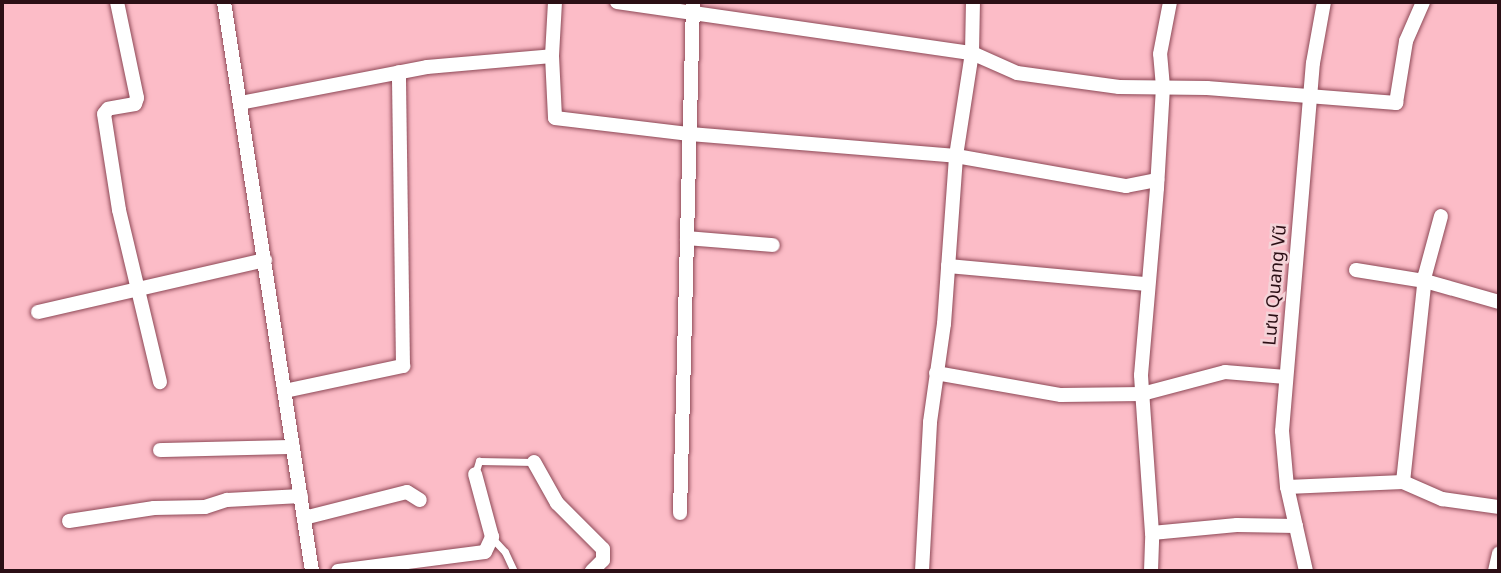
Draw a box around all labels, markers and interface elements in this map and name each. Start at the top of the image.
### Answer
street label: Lưu Quang Vũ [1258,224,1290,346]

